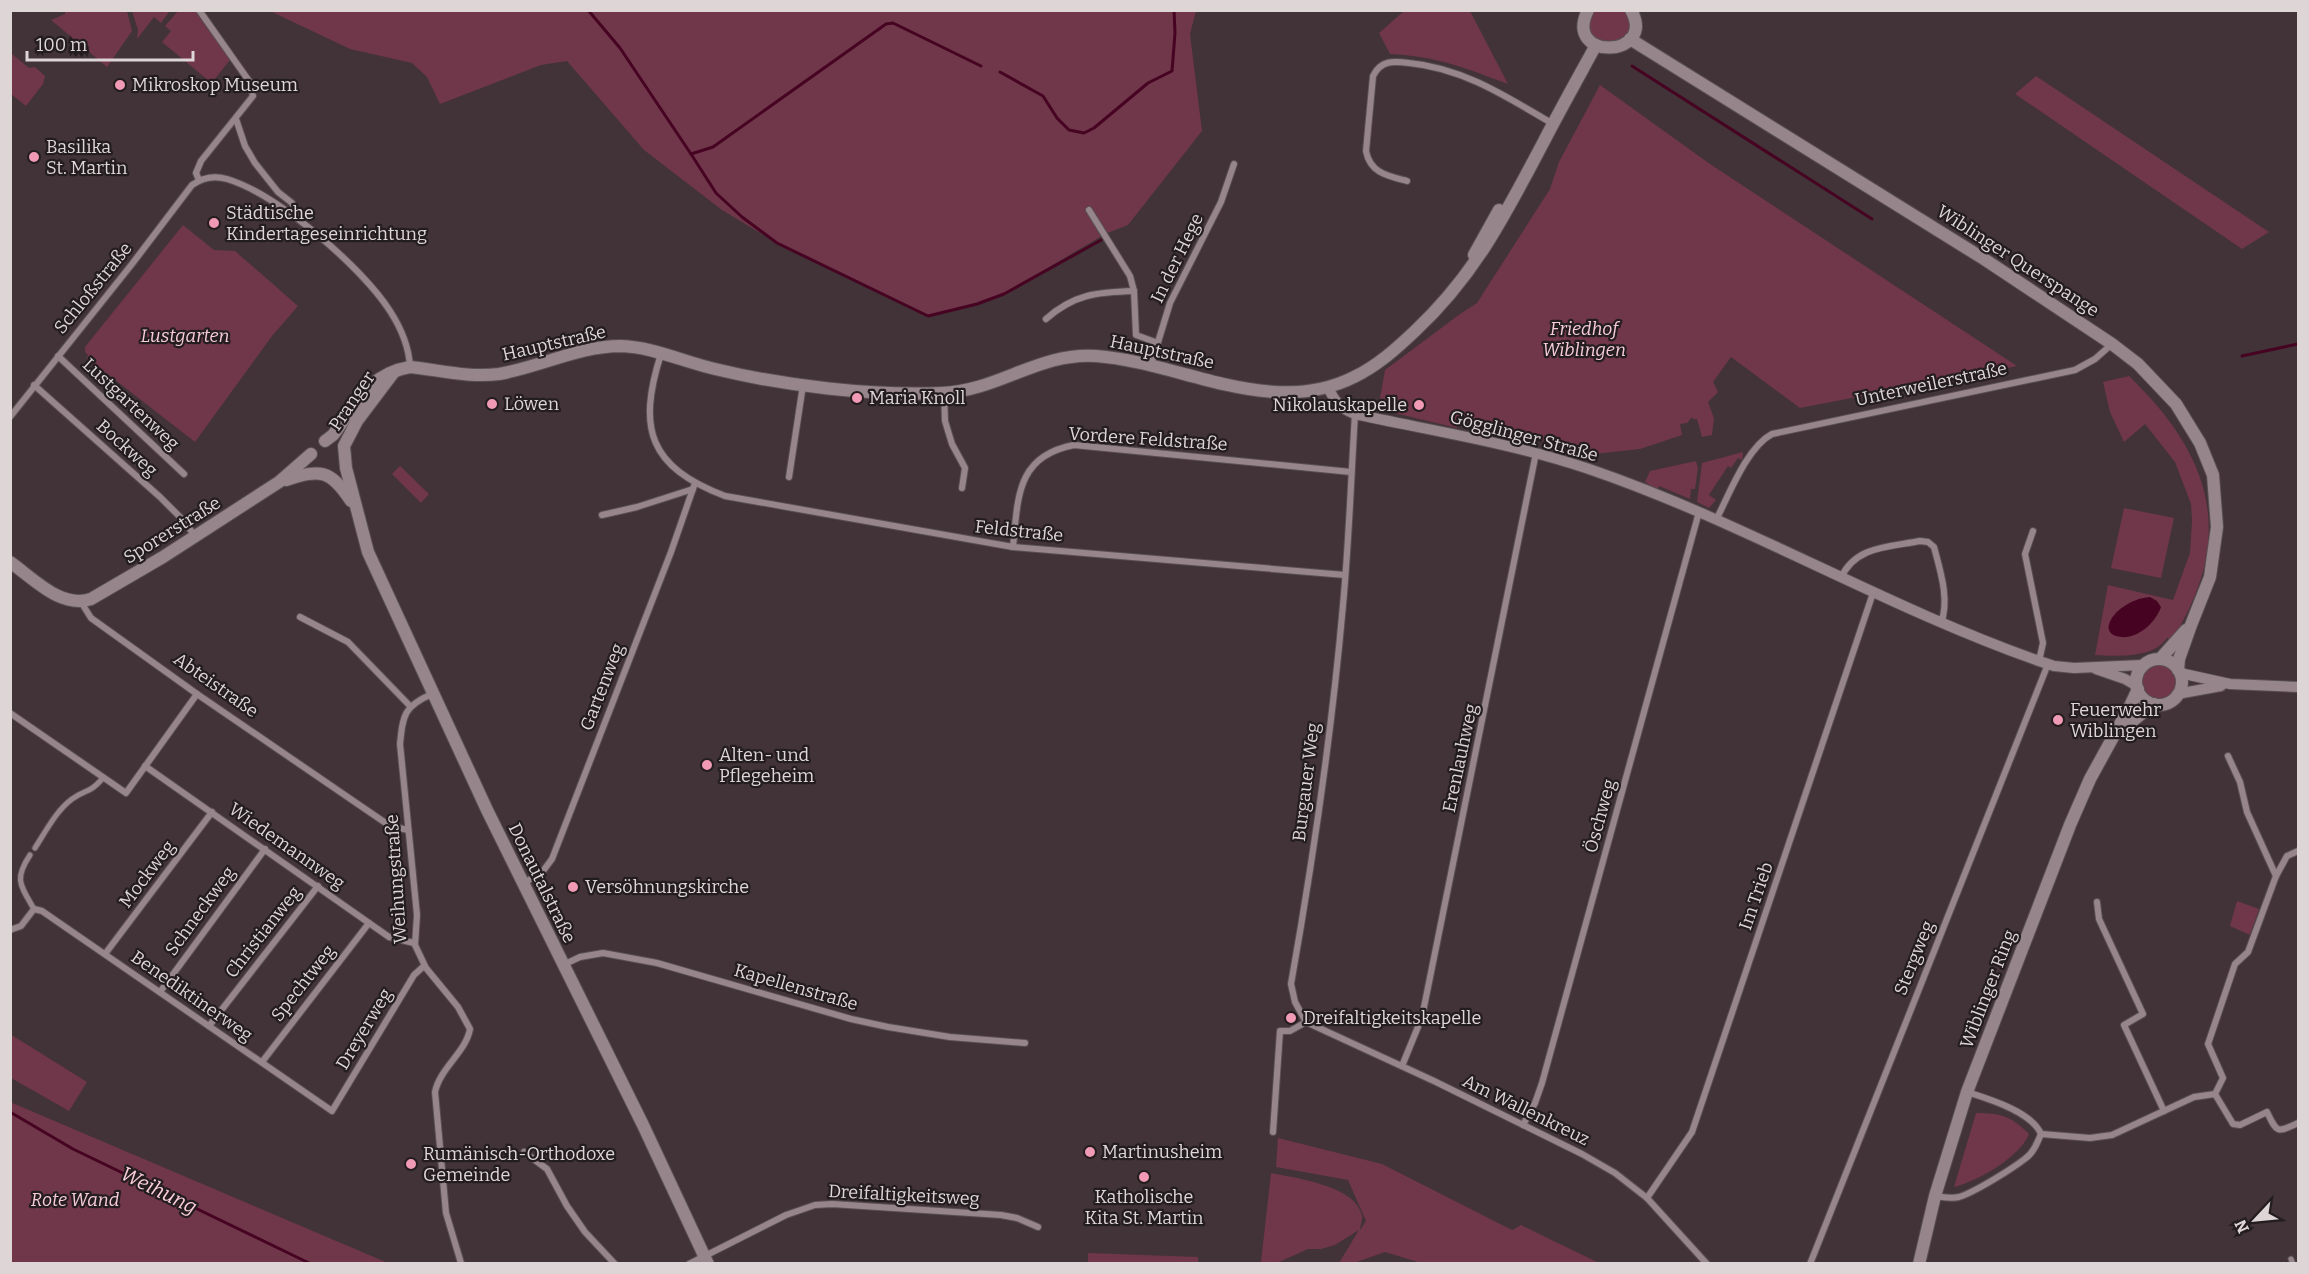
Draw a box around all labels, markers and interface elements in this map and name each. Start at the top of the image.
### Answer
scale bar [27,24,194,62]
text: 100 m [36,34,87,56]
place label: Mikroskop Museum [132,74,298,96]
marker: Mikroskop Museum [113,78,127,92]
place label: Basilika St. Martin [46,136,128,179]
marker: Basilika St. Martin [27,150,41,164]
street label: Wiblinger Querspange [1933,200,2103,322]
place label: Städtische Kindertageseinrichtung [226,202,427,245]
street label: In der Hege [1146,210,1208,306]
marker: Städtische Kindertageseinrichtung [207,216,221,230]
street label: Schloßstraße [49,238,137,338]
park label: Friedhof Wiblingen [1542,318,1626,361]
street label: Hauptstraße [500,320,608,366]
park label: Lustgarten [141,325,229,347]
street label: Hauptstraße [1108,330,1216,374]
street label: Lustgartenweg [78,354,184,454]
street label: Unterweilerstraße [1853,357,2009,411]
street label: Pranger [324,367,380,435]
place label: Maria Knoll [869,387,965,409]
marker: Maria Knoll [850,391,864,405]
place label: Löwen [504,393,560,415]
place label: Nikolauskapelle [1273,394,1407,416]
marker: Löwen [485,397,499,411]
marker: Nikolauskapelle [1412,398,1426,412]
street label: Gögglinger Straße [1448,406,1600,466]
street label: Bockweg [92,415,162,481]
street label: Vordere Feldstraße [1068,422,1228,456]
street label: Sporerstraße [119,491,225,569]
street label: Feldstraße [974,515,1064,547]
street label: Gartenweg [575,640,629,734]
street label: Abteistraße [169,648,263,722]
place label: Feuerwehr Wiblingen [2070,699,2161,742]
street label: Erenlauhweg [1438,702,1482,814]
marker: Feuerwehr Wiblingen [2051,713,2065,727]
street label: Burgauer Weg [1288,721,1324,843]
place label: Alten- und Pflegeheim [719,744,814,787]
marker: Alten- und Pflegeheim [700,758,714,772]
street label: Öschweg [1580,777,1620,855]
street label: Wiedemannweg [225,798,349,894]
street label: Weihungstraße [381,814,411,944]
street label: Donautalstraße [503,819,581,947]
street label: Mockweg [114,836,180,912]
street label: Im Trieb [1734,859,1778,933]
street label: Schneckweg [160,862,240,960]
place label: Versöhnungskirche [585,876,749,898]
marker: Versöhnungskirche [566,880,580,894]
street label: Christianweg [220,882,306,982]
street label: Stergweg [1889,918,1939,998]
street label: Wiblinger Ring [1955,927,2021,1051]
street label: Spechtweg [266,940,340,1026]
street label: Benediktinerweg [127,946,257,1046]
street label: Kapellenstraße [732,959,860,1015]
street label: Dreyerweg [331,984,397,1074]
place label: Dreifaltigkeitskapelle [1303,1007,1481,1029]
marker: Dreifaltigkeitskapelle [1284,1011,1298,1025]
street label: Am Wallenkreuz [1459,1070,1593,1150]
place label: Martinusheim [1102,1141,1222,1163]
place label: Rumänisch-Orthodoxe Gemeinde [423,1143,615,1186]
marker: Martinusheim [1083,1145,1097,1159]
marker: Rumänisch-Orthodoxe Gemeinde [404,1157,418,1171]
water label: Weihung [117,1161,201,1219]
marker: Katholische Kita St. Martin [1137,1170,1151,1184]
street label: Dreifaltigkeitsweg [828,1180,980,1210]
place label: Katholische Kita St. Martin [1085,1186,1204,1229]
park label: Rote Wand [31,1189,120,1211]
north arrow [2225,1190,2285,1250]
text: N [2231,1217,2253,1236]

